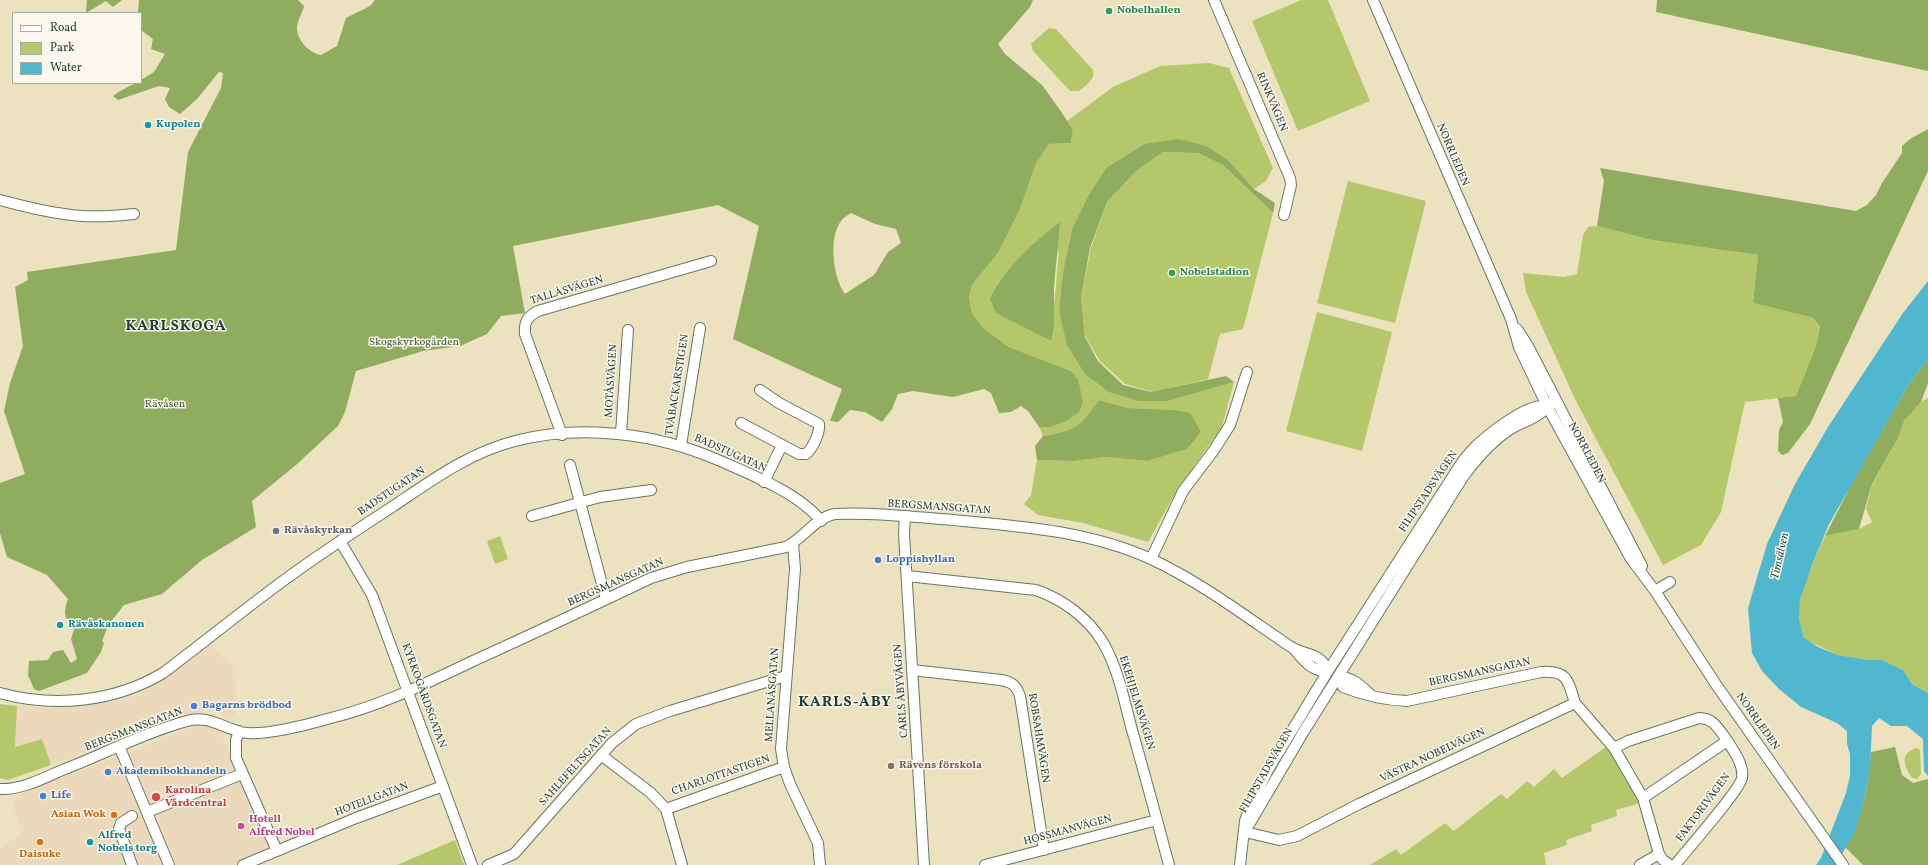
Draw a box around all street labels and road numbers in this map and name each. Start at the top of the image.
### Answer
street label: RINKVÄGEN [1253,70,1289,134]
street label: NORRLEDEN [1433,122,1471,188]
street label: TALLÅSVÄGEN [529,274,605,308]
street label: TVÅBACKARSTIGEN [663,333,693,437]
street label: MOTÅSVÄGEN [603,344,621,418]
street label: NORRLEDEN [1564,420,1608,486]
street label: BADSTUGATAN [692,432,768,476]
street label: FILIPSTADSVÄGEN [1397,449,1461,535]
street label: BADSTUGATAN [356,465,428,519]
street label: BERGSMANSGATAN [887,498,991,518]
street label: BERGSMANSGATAN [566,556,666,610]
street label: KYRKOGÅRDSGATAN [398,642,448,750]
street label: CARLS ÅBYVÄGEN [892,644,912,738]
street label: MELLANÅSGATAN [763,647,783,743]
street label: EKEHJELMSVÄGEN [1115,654,1157,752]
street label: BERGSMANSGATAN [1428,656,1532,690]
street label: NORRLEDEN [1732,691,1782,753]
street label: ROBSAHMVÄGEN [1024,692,1052,784]
street label: BERGSMANSGATAN [83,705,185,755]
street label: SAHLEFELTSGATAN [537,725,615,809]
street label: FILIPSTADSVÄGEN [1237,726,1297,816]
street label: VÄSTRA NOBELVÄGEN [1378,726,1488,786]
street label: CHARLOTTASTIGEN [670,753,772,799]
street label: FAKTORIVÄGEN [1674,771,1734,845]
street label: HOTELLGATAN [333,780,411,820]
street label: HOSSMANVÄGEN [1022,813,1114,849]

